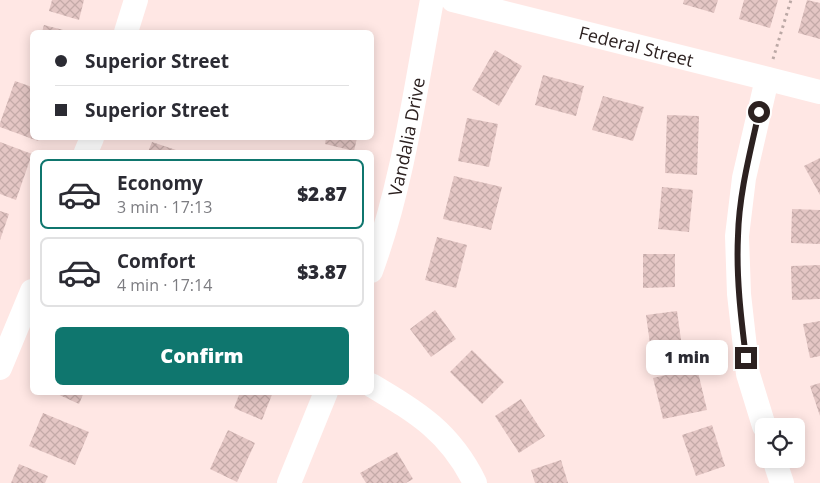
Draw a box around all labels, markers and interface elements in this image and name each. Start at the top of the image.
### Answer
street label: Federal Street [576,20,696,72]
text: Superior Street [85,48,229,74]
street label: Vandalia Drive [382,75,430,199]
text: Superior Street [85,97,229,123]
route start [748,101,770,123]
text: Economy [117,170,203,196]
icon: car [57,172,102,217]
text: $2.87 [297,181,347,207]
text: 3 min · 17:13 [117,196,212,218]
text: Comfort [117,248,196,274]
icon: car [57,250,102,295]
text: $3.87 [297,259,347,285]
text: 4 min · 17:14 [117,274,212,296]
button: Confirm [55,327,349,385]
callout: 1 min [646,340,728,376]
text: 1 min [664,346,710,368]
route end [735,347,757,369]
map controls [755,418,805,468]
button: locate [755,418,805,468]

